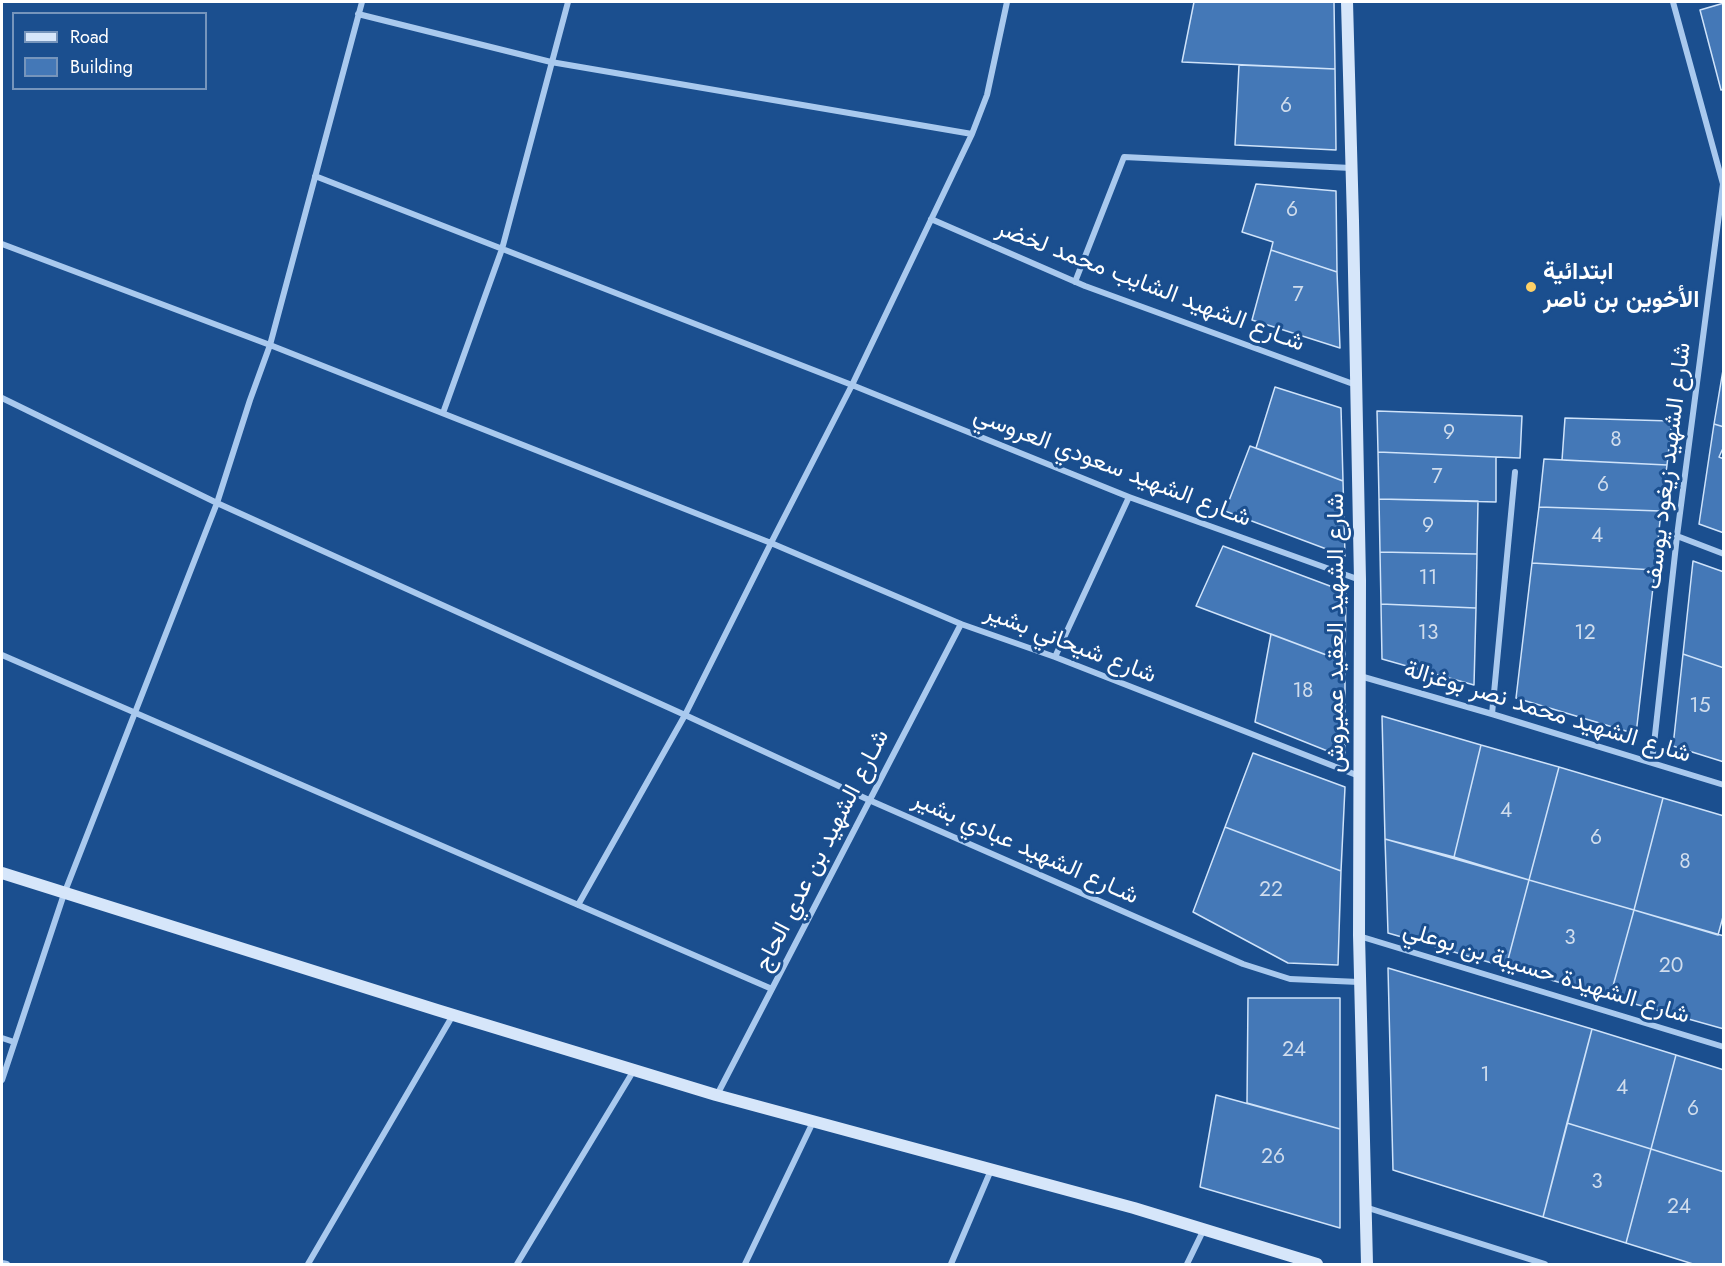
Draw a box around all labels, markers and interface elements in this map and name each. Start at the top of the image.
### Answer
legend [12,12,207,90]
text: Road [70,24,109,50]
text: Building [70,54,133,80]
house number: 6 [1280,94,1292,120]
house number: 6 [1286,198,1298,224]
street label: شـارع الشهيد الشايب محمد لخضر [992,215,1308,359]
place label: ابتدائية الأخوين بن ناصر [1543,259,1699,315]
marker: ابتدائية الأخوين بن ناصر [1524,280,1538,294]
house number: 7 [1292,283,1304,309]
street label: شارع الشهيد زيغود يوسف [1640,341,1698,591]
street label: شـارع الشهيد سعودي العروسي [969,402,1255,534]
house number: 9 [1443,421,1455,447]
house number: 8 [1610,428,1622,454]
house number: 7 [1431,465,1443,491]
house number: 6 [1597,473,1609,499]
street label: شارع الشهيد العقيد عميروش [1323,493,1351,773]
house number: 9 [1422,514,1434,540]
house number: 4 [1591,524,1603,550]
house number: 11 [1419,566,1437,592]
street label: شارع شيحاني بشير [980,599,1160,691]
house number: 13 [1418,621,1438,647]
house number: 12 [1574,621,1596,647]
street label: شارع الشهيد محمد نصر بوغزالة [1400,656,1694,770]
house number: 18 [1293,679,1313,705]
house number: 15 [1689,694,1711,720]
street label: شـارع الشهيد بن عدي الحاج [749,725,897,977]
street label: شـارع الشهيد عبادي بشير [908,786,1142,912]
house number: 4 [1500,799,1512,825]
house number: 6 [1590,826,1602,852]
house number: 8 [1679,850,1691,876]
house number: 22 [1259,878,1283,904]
street label: شارع الشهيدة حسيبة بن بوعلي [1399,917,1693,1031]
house number: 3 [1564,926,1576,952]
house number: 20 [1659,954,1683,980]
house number: 24 [1282,1038,1306,1064]
house number: 1 [1480,1063,1490,1089]
house number: 4 [1616,1076,1628,1102]
house number: 6 [1687,1097,1699,1123]
house number: 26 [1261,1145,1285,1171]
house number: 3 [1591,1170,1603,1196]
house number: 24 [1667,1195,1691,1221]

